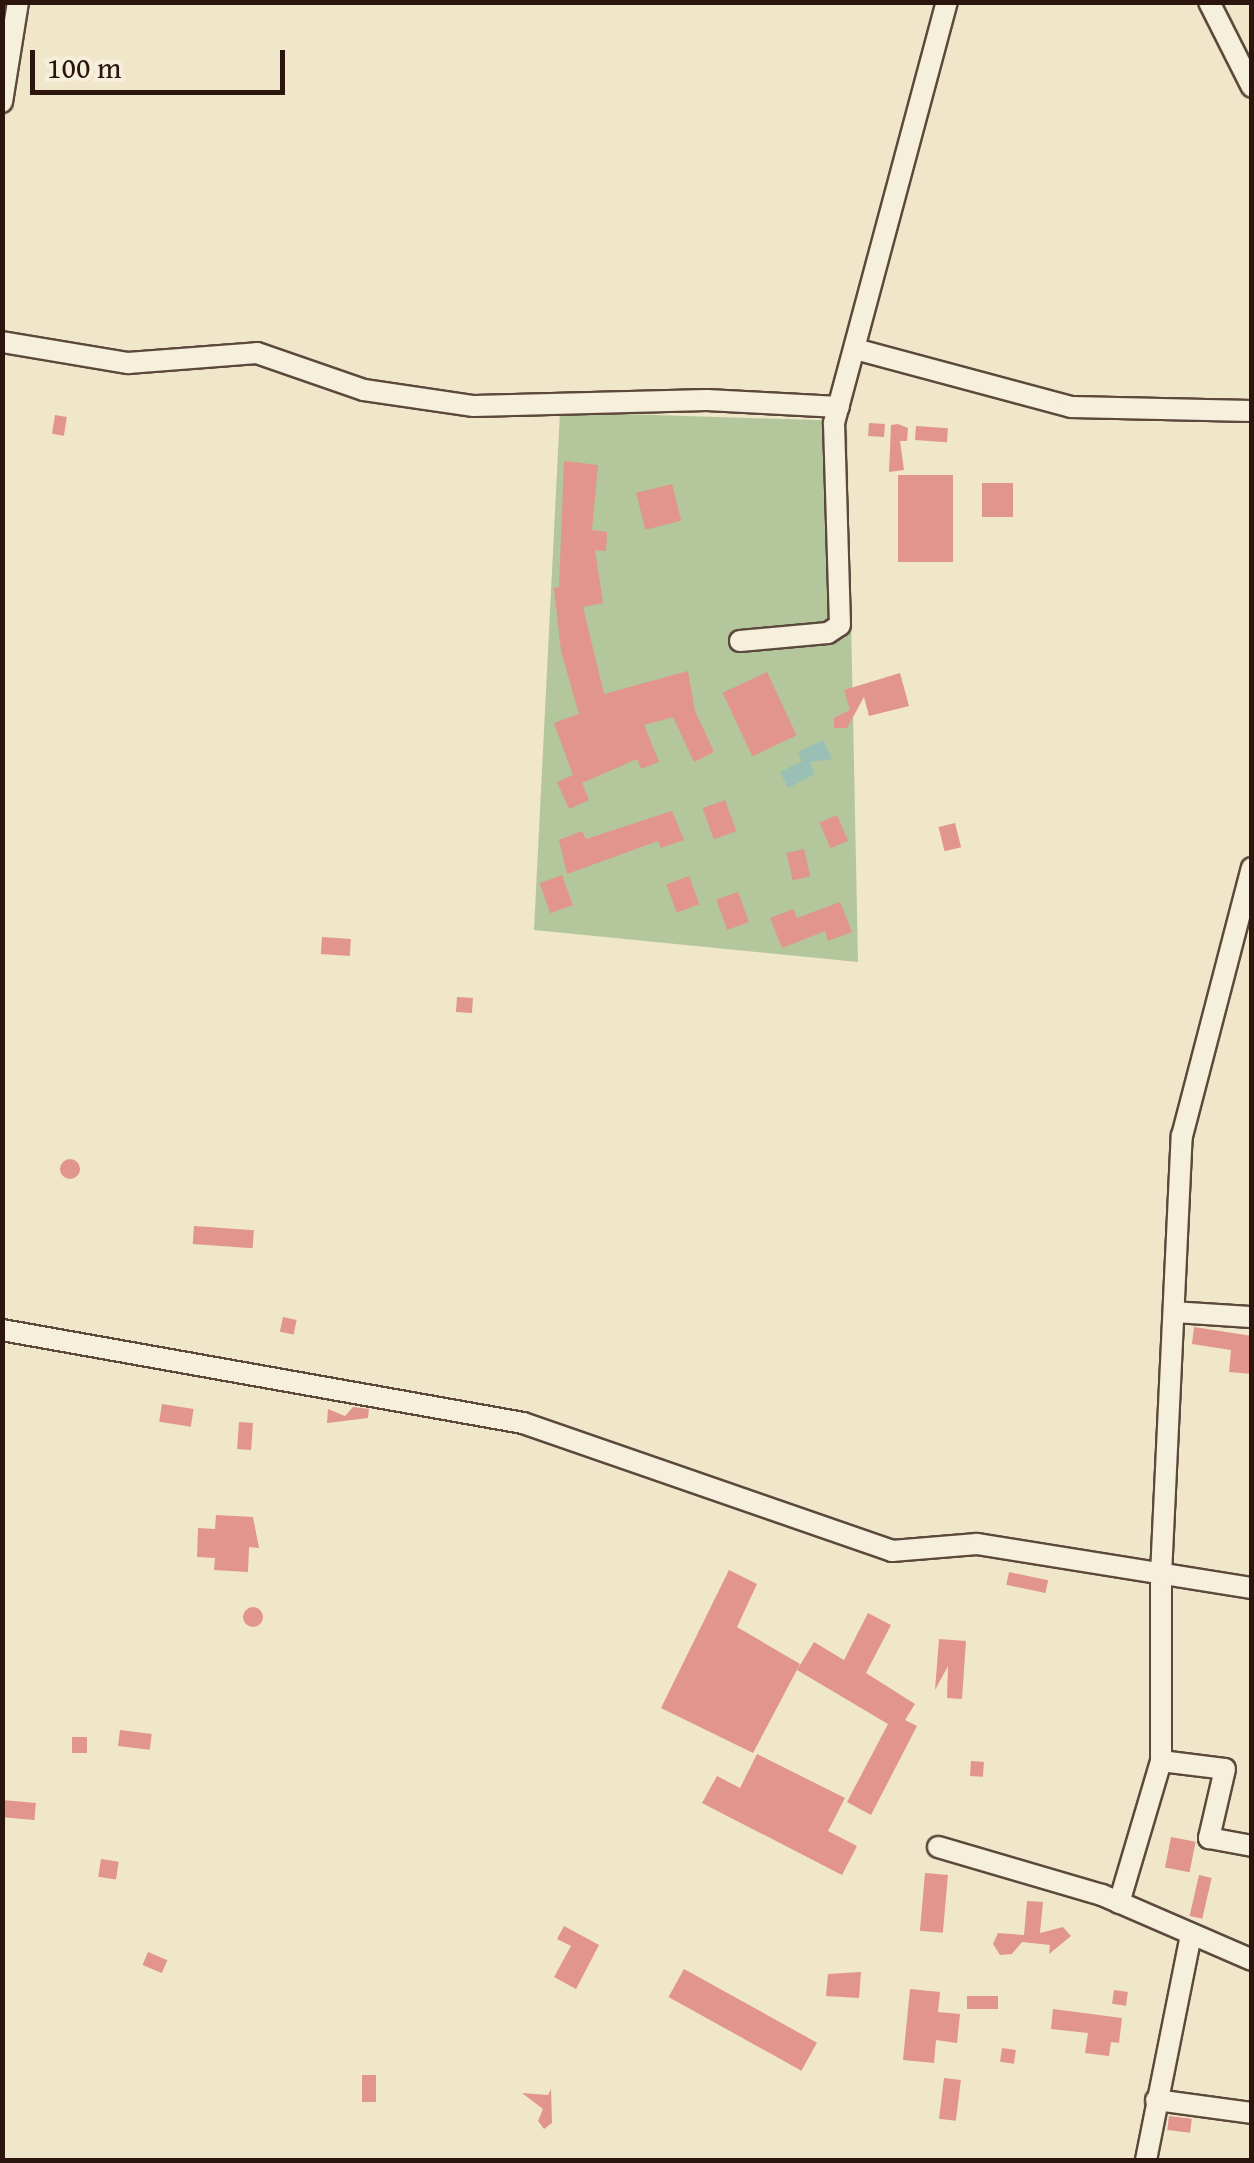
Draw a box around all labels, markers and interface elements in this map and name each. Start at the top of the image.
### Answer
scale bar [35,30,290,92]
text: 100 m [47,45,121,89]

